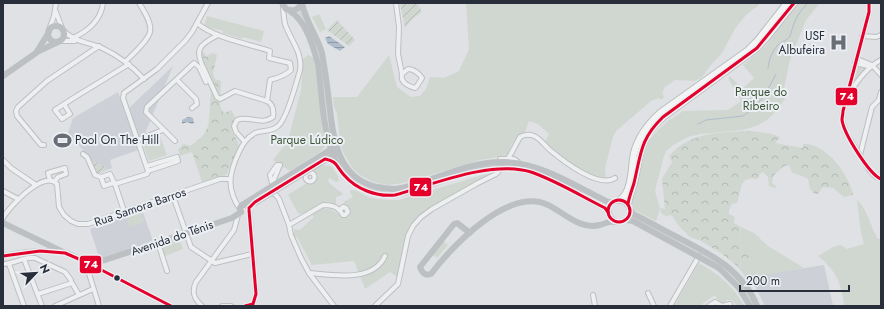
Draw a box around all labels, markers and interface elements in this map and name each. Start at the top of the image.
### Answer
place label: USF Albufeira [779,27,825,59]
hospital icon: USF Albufeira [828,33,848,53]
park label: Parque do Ribeiro [735,83,788,115]
line badge: 74 [835,87,858,106]
text: 74 [840,88,854,104]
sports icon: Pool On The Hill [52,130,72,150]
place label: Pool On The Hill [75,131,159,149]
park label: Parque Lúdico [271,131,344,149]
line badge: 74 [409,177,432,197]
text: 74 [414,179,428,195]
street label: Rua Samora Barros [92,183,188,231]
street label: Avenida do Ténis [128,215,216,261]
north arrow [16,253,56,293]
line badge: 74 [79,255,102,274]
text: 74 [84,256,98,272]
text: N [36,261,54,276]
scale bar [740,267,849,293]
text: 200 m [746,272,780,290]
unlabelled marker [112,273,122,283]

